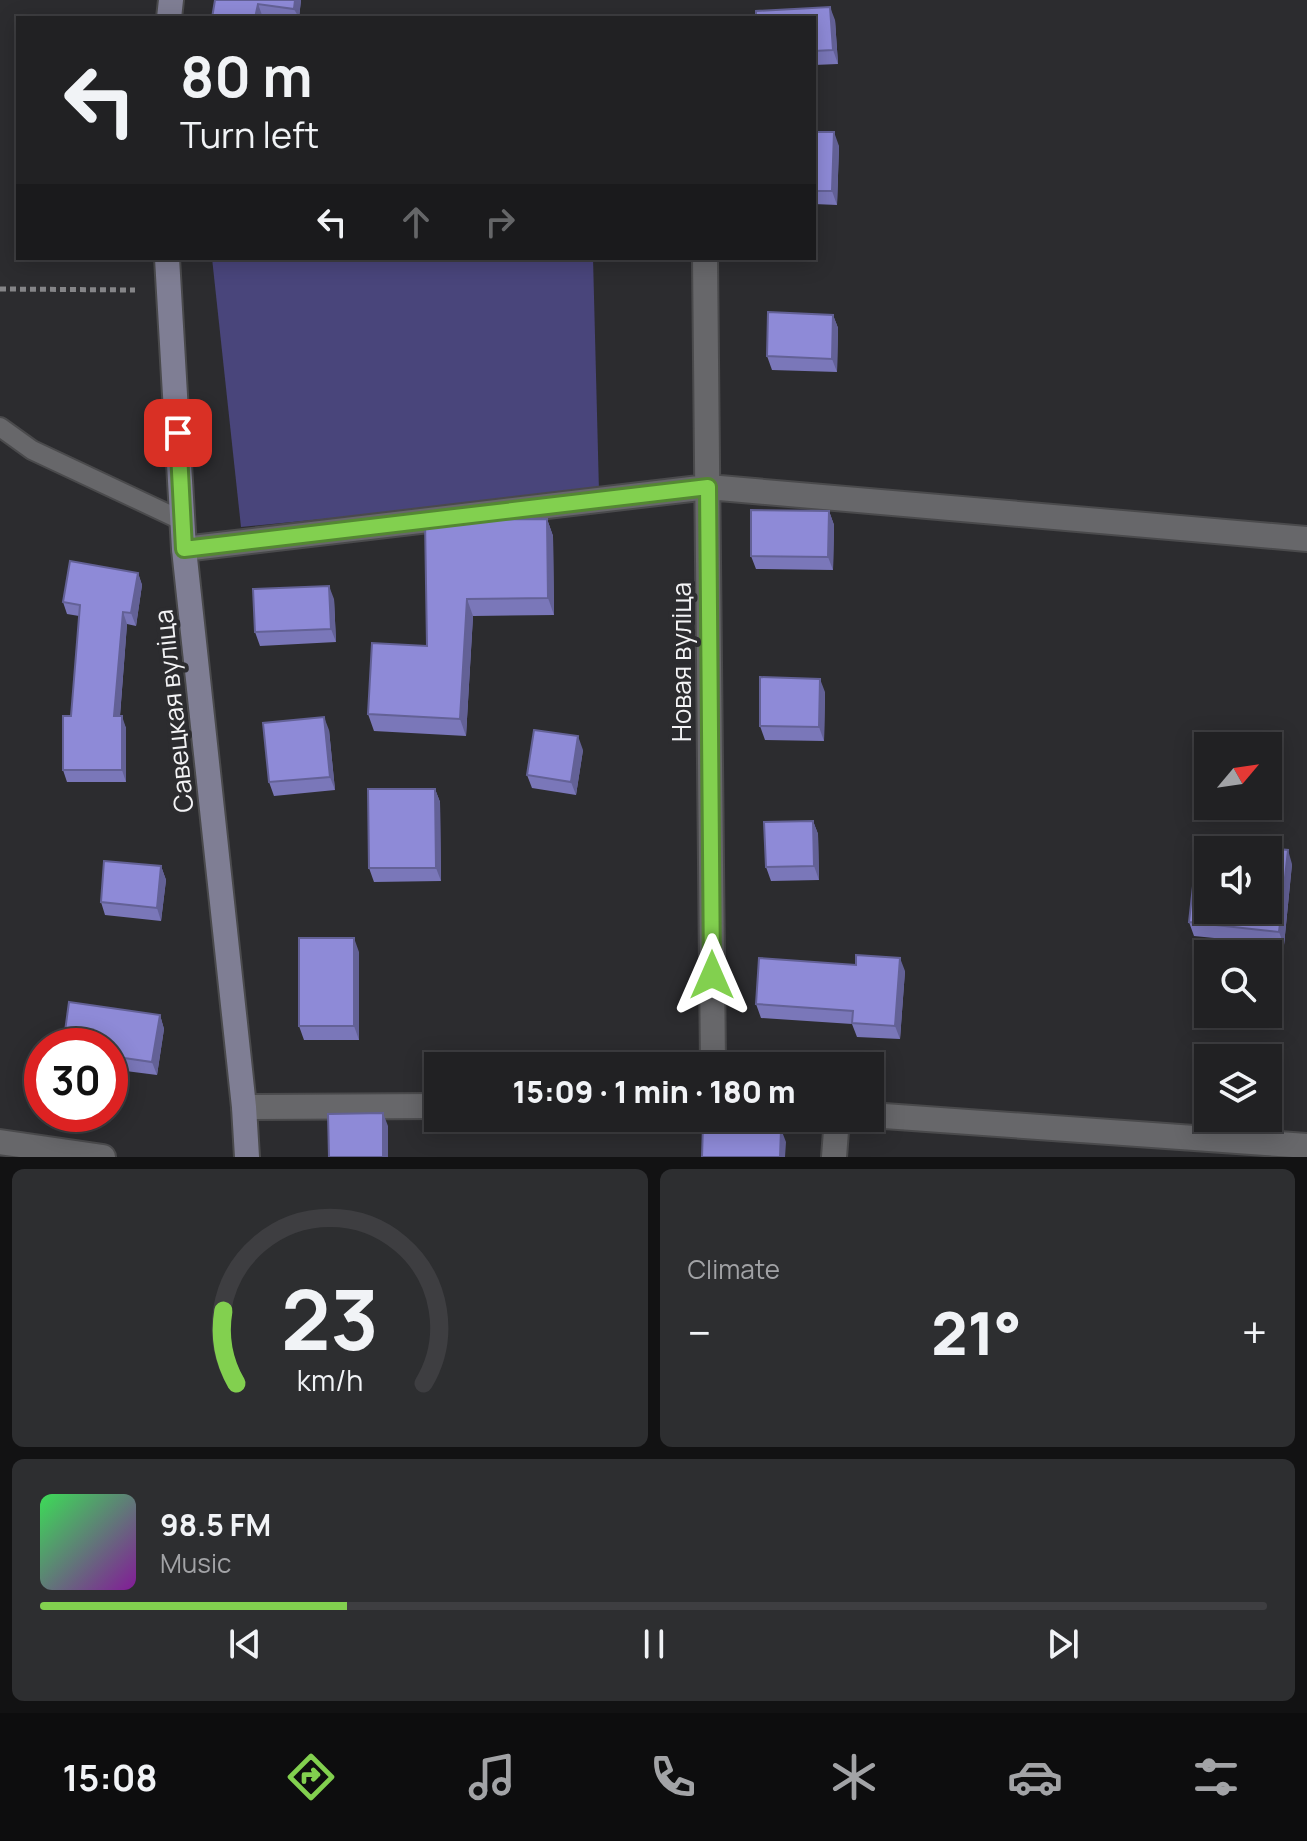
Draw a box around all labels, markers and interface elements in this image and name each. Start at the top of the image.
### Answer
text: 80 m [180,37,313,114]
icon: left [48,48,152,152]
text: Turn left [180,110,319,159]
icon: left [310,200,354,244]
icon: ahead [394,200,438,244]
icon: right [478,200,522,244]
pin [144,399,212,467]
icon: arrive [156,411,200,455]
street label: Новая вуліца [663,582,699,742]
street label: Савецкая вуліца [144,608,202,814]
north arrow [1194,732,1282,820]
map controls [1194,732,1282,1132]
button: sound [1194,836,1282,924]
position arrow [670,933,754,1017]
button: search [1194,940,1282,1028]
speed limit sign: 30 [24,1028,128,1132]
button: layers [1194,1044,1282,1132]
text: 15:09 · 1 min · 180 m [513,1071,795,1112]
text: Climate [688,1251,780,1287]
text: 23 [281,1261,379,1375]
text: 21° [931,1291,1022,1373]
text: − [688,1302,711,1362]
text: + [1242,1302,1267,1362]
text: km/h [297,1361,363,1400]
text: 98.5 FM [160,1504,271,1545]
text: Music [160,1545,231,1581]
icon: previous [223,1622,267,1666]
icon: pause [632,1622,676,1666]
icon: next [1041,1622,1085,1666]
icon: directions [283,1749,339,1805]
icon: music [464,1749,520,1805]
icon: phone [645,1749,701,1805]
icon: climate [826,1749,882,1805]
icon: car [1007,1749,1063,1805]
icon: filters [1188,1749,1244,1805]
text: 15:08 [63,1753,158,1802]

